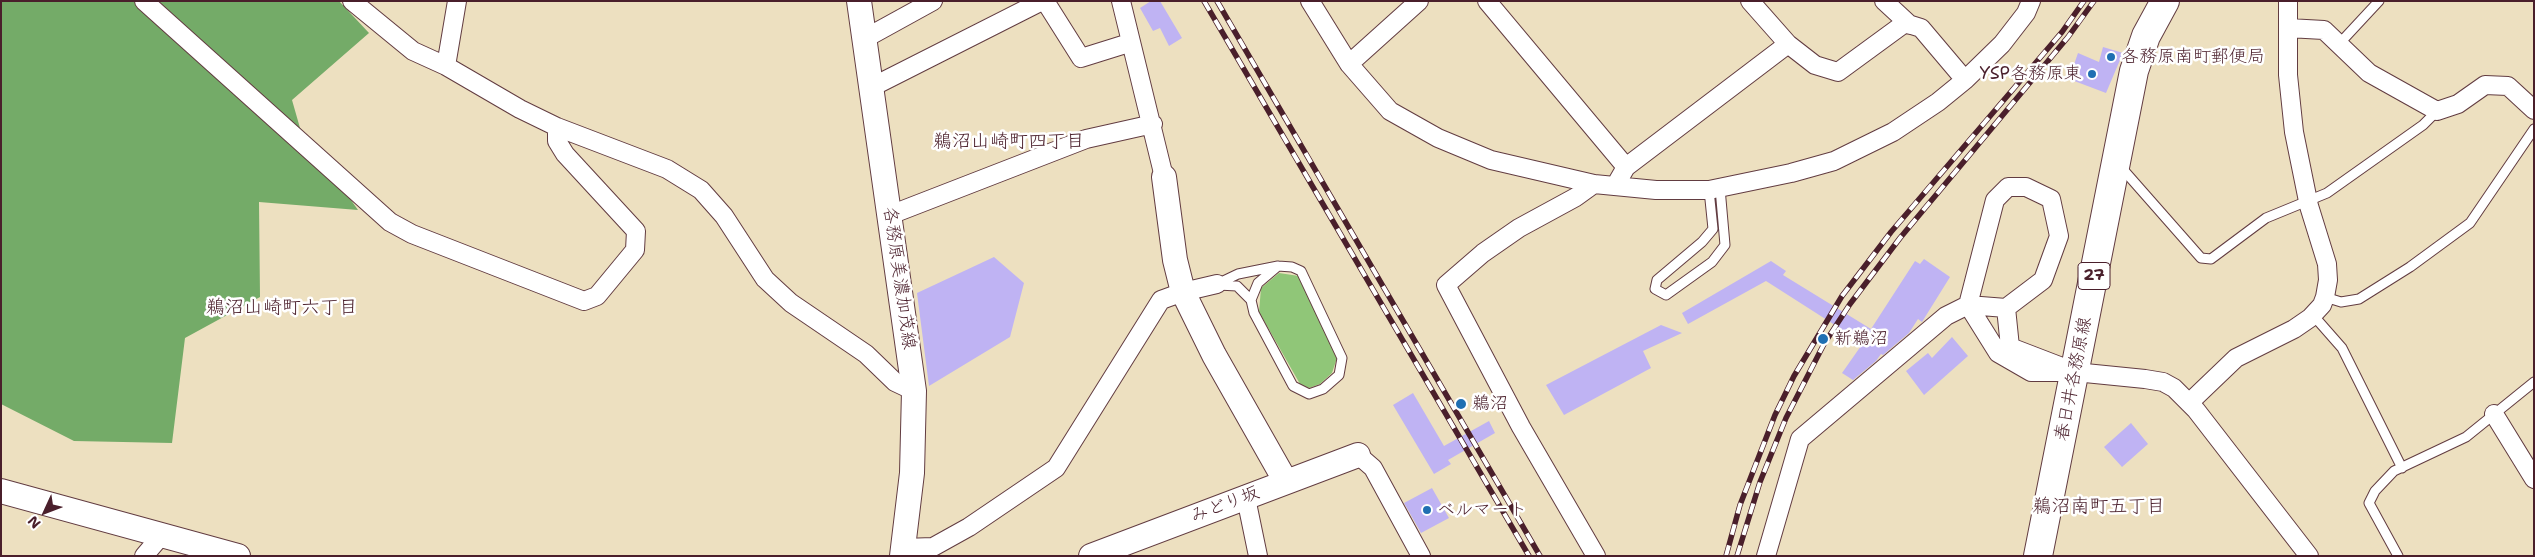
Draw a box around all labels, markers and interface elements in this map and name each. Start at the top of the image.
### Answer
place label: 各務原南町郵便局 [2121,46,2265,68]
marker: 各務原南町郵便局 [2105,51,2117,63]
place label: YSP各務原東 [1980,63,2082,85]
marker: YSP各務原東 [2086,68,2098,80]
district label: 鵜沼山崎町四丁目 [933,131,1085,153]
street label: 各務原美濃加茂線 [878,205,920,351]
road number: 27 [2078,262,2110,290]
district label: 鵜沼山崎町六丁目 [206,297,358,319]
street label: 春日井各務原線 [2051,315,2097,443]
place label: 新鵜沼 [1834,328,1888,350]
marker: 新鵜沼 [1816,332,1830,346]
place label: 鵜沼 [1472,393,1508,415]
marker: 鵜沼 [1454,397,1468,411]
street label: みどり坂 [1188,482,1262,528]
north arrow [20,487,70,537]
district label: 鵜沼南町五丁目 [2033,496,2165,518]
place label: ベルマート [1437,499,1527,521]
marker: ベルマート [1421,504,1433,516]
text: N [24,512,44,532]

